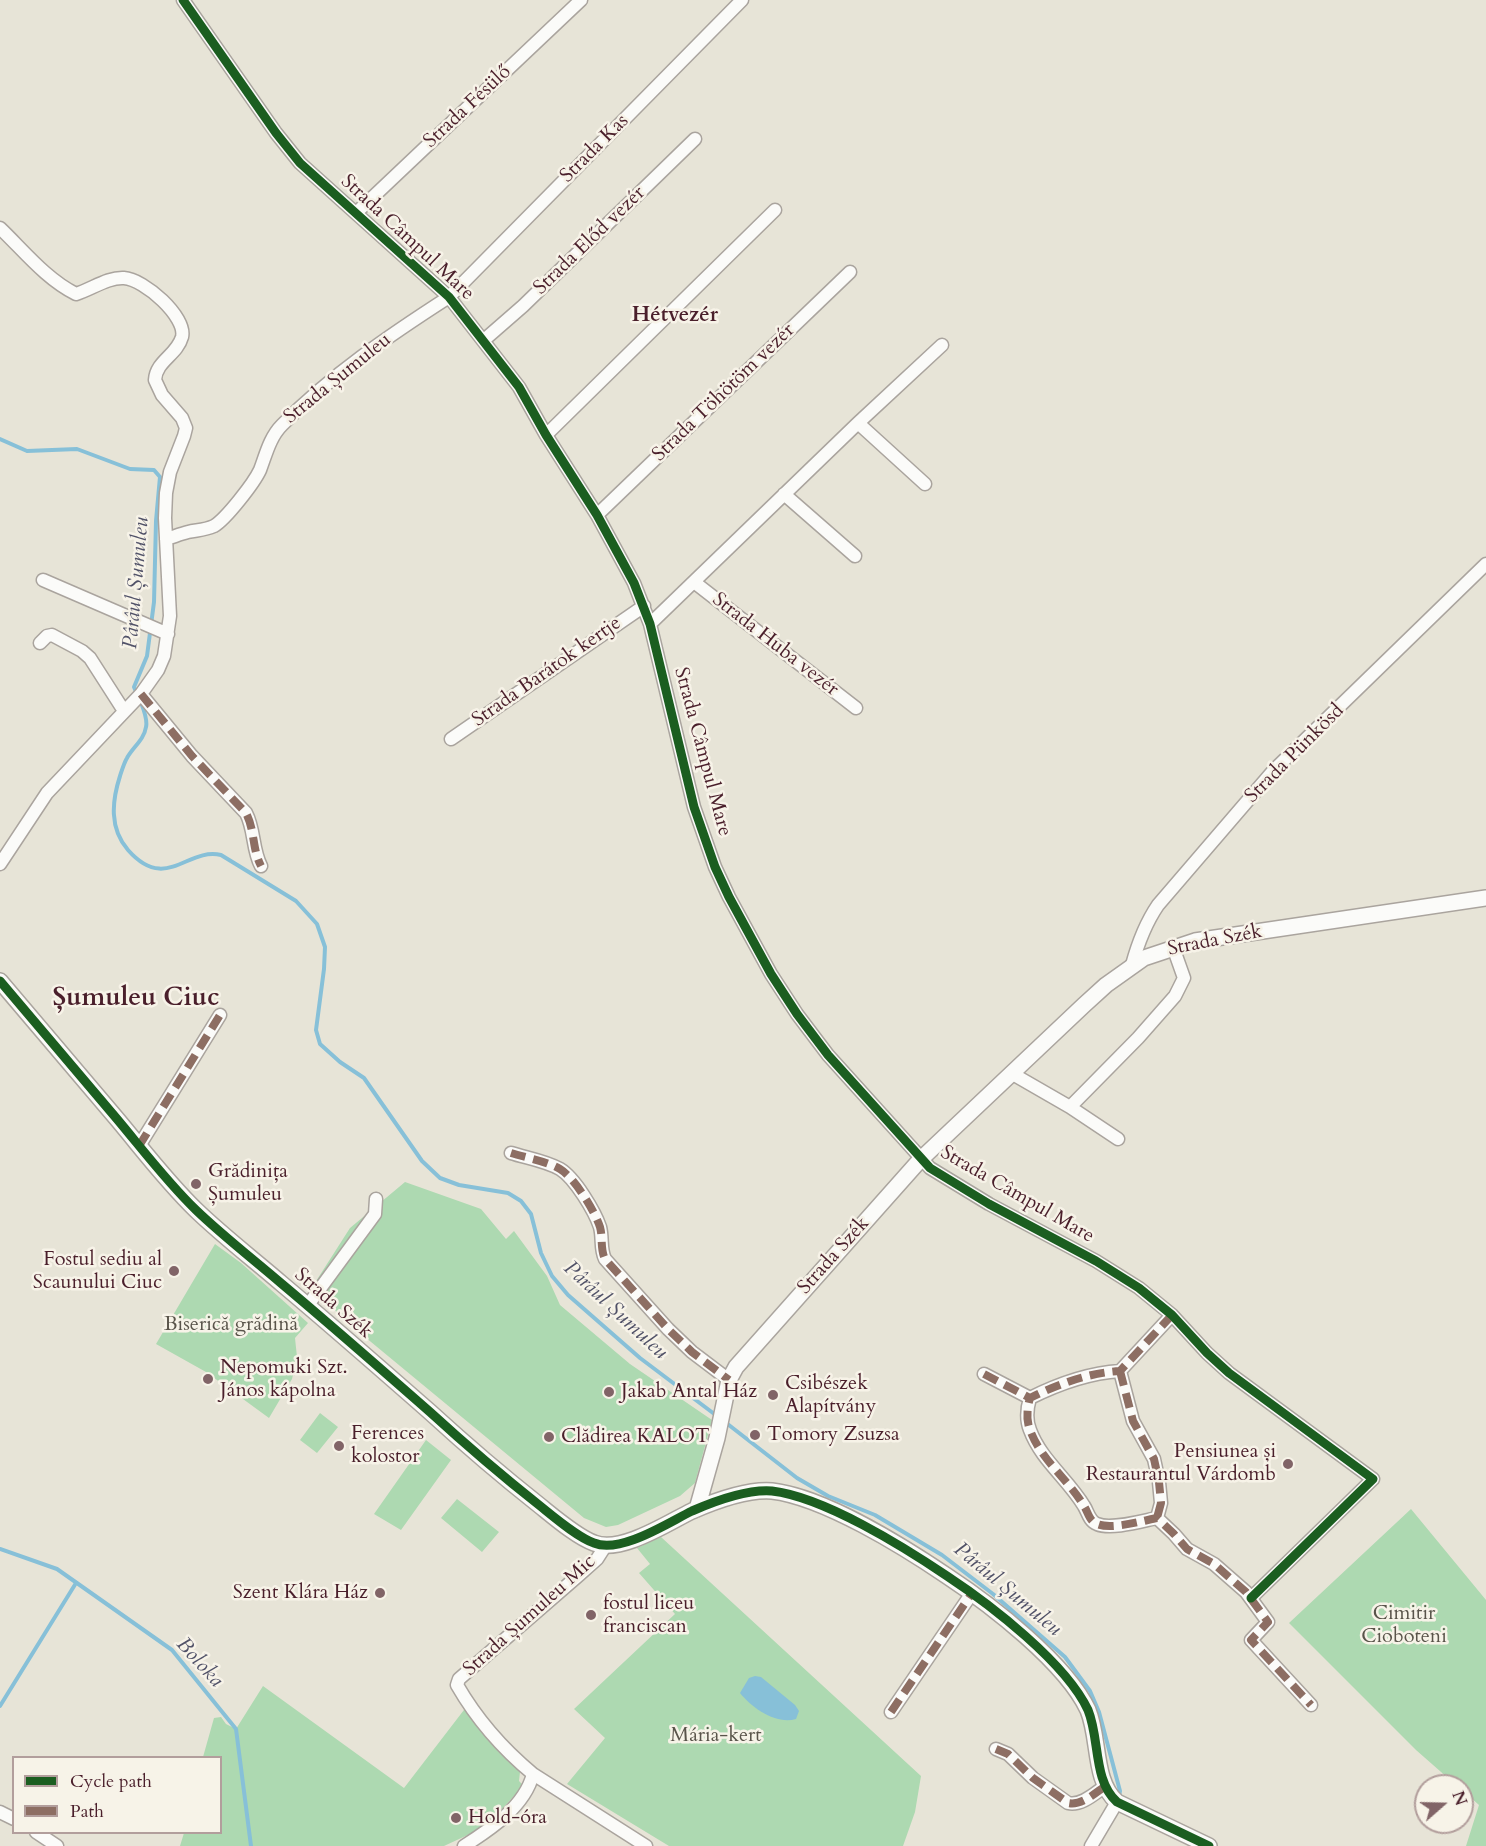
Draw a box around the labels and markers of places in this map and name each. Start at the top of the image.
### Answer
place label: Grădinița Șumuleu [208,1160,288,1207]
marker: Grădinița Șumuleu [189,1177,203,1191]
place label: Fostul sediu al Scaunului Ciuc [33,1248,162,1295]
marker: Fostul sediu al Scaunului Ciuc [167,1264,181,1278]
place label: Nepomuki Szt. János kápolna [220,1356,348,1403]
marker: Nepomuki Szt. János kápolna [201,1372,215,1386]
place label: Csibészek Alapítvány [785,1372,876,1419]
place label: Jakab Antal Ház [621,1380,757,1404]
marker: Jakab Antal Ház [602,1385,616,1399]
marker: Csibészek Alapítvány [766,1388,780,1402]
place label: Ferences kolostor [351,1422,424,1469]
place label: Tomory Zsuzsa [767,1423,900,1447]
place label: Clădirea KALOT [561,1425,710,1449]
marker: Tomory Zsuzsa [748,1428,762,1442]
marker: Clădirea KALOT [542,1430,556,1444]
marker: Ferences kolostor [332,1439,346,1453]
place label: Pensiunea și Restaurantul Várdomb [1086,1440,1276,1487]
marker: Pensiunea și Restaurantul Várdomb [1281,1457,1295,1471]
place label: Szent Klára Ház [233,1581,368,1605]
marker: Szent Klára Ház [373,1586,387,1600]
place label: fostul liceu franciscan [603,1592,694,1639]
marker: fostul liceu franciscan [584,1608,598,1622]
place label: Hold-óra [468,1806,547,1830]
marker: Hold-óra [449,1811,463,1825]

